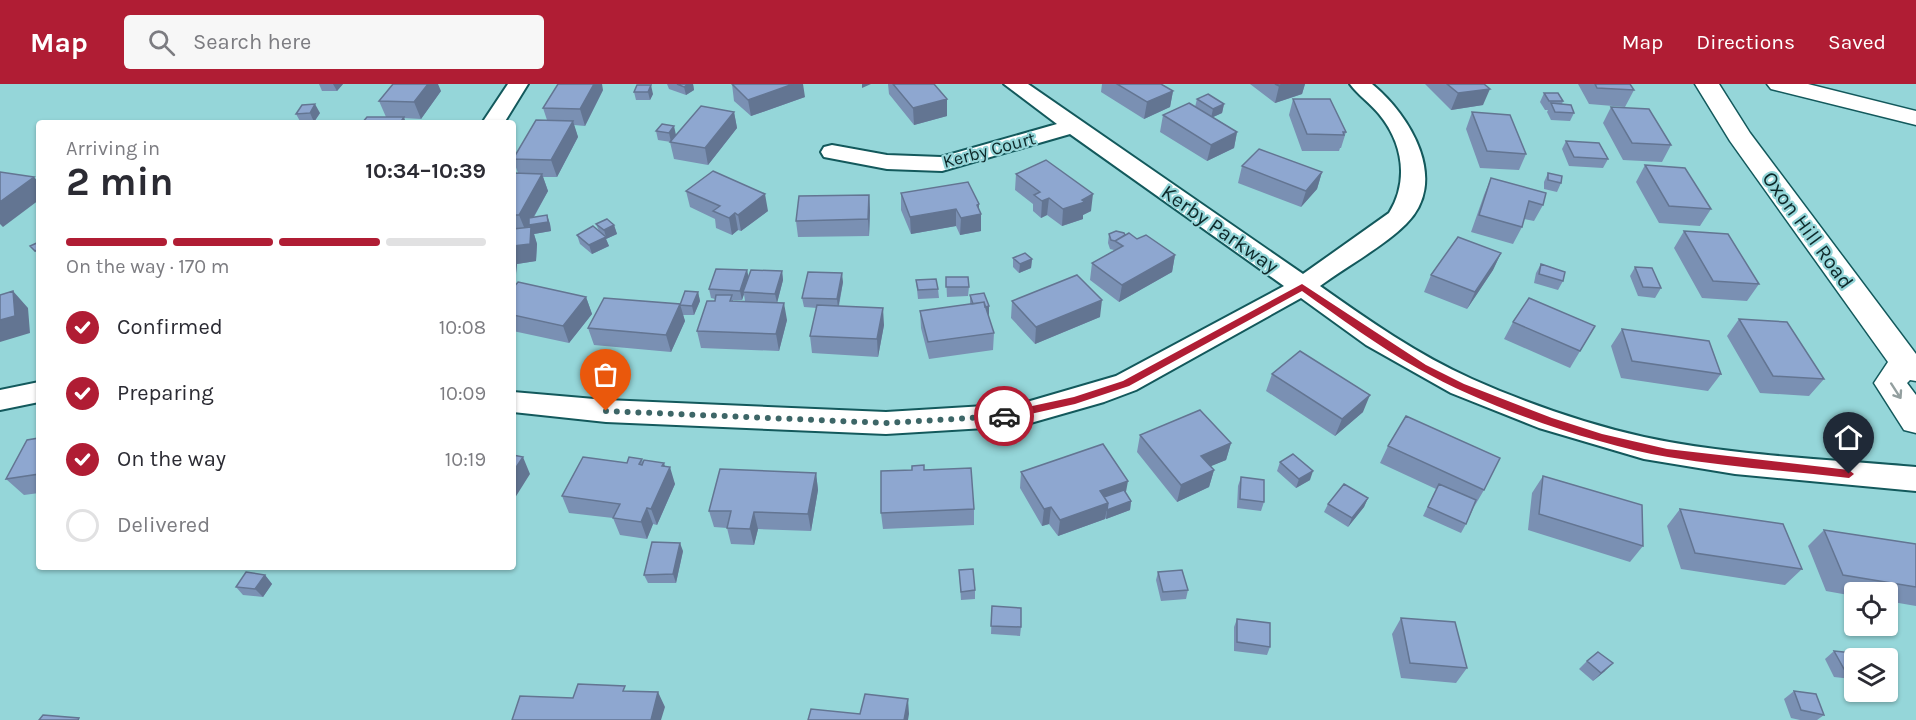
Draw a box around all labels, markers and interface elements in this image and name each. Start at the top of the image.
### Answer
search box [124,15,544,69]
text: Map [30,26,88,59]
icon: search [145,26,178,59]
text: Search here [193,29,311,55]
text: Map [1622,30,1663,54]
text: Directions [1696,30,1795,54]
text: Saved [1828,30,1886,54]
street label: Kerby Court [940,127,1038,173]
text: Arriving in [66,137,160,160]
text: 10:34–10:39 [365,158,486,184]
text: 2 min [66,159,174,205]
street label: Oxon Hill Road [1757,167,1859,293]
street label: Kerby Parkway [1157,180,1283,278]
text: On the way · 170 m [66,255,230,278]
icon: check [66,311,99,344]
text: Confirmed [117,314,223,340]
text: 10:08 [439,316,486,339]
pin [580,349,631,411]
icon: bag [589,358,622,391]
icon: check [66,377,99,410]
text: Preparing [117,380,214,406]
text: 10:09 [439,382,486,405]
one-way arrow [1891,382,1903,399]
courier [974,386,1034,446]
icon: car [988,400,1021,433]
pin [1823,412,1874,474]
icon: home [1832,421,1865,454]
icon: check [66,443,99,476]
text: On the way [117,446,226,472]
text: 10:19 [445,448,486,471]
text: Delivered [117,512,210,538]
map controls [1844,582,1898,702]
button: locate [1844,582,1898,636]
button: layers [1844,648,1898,702]

